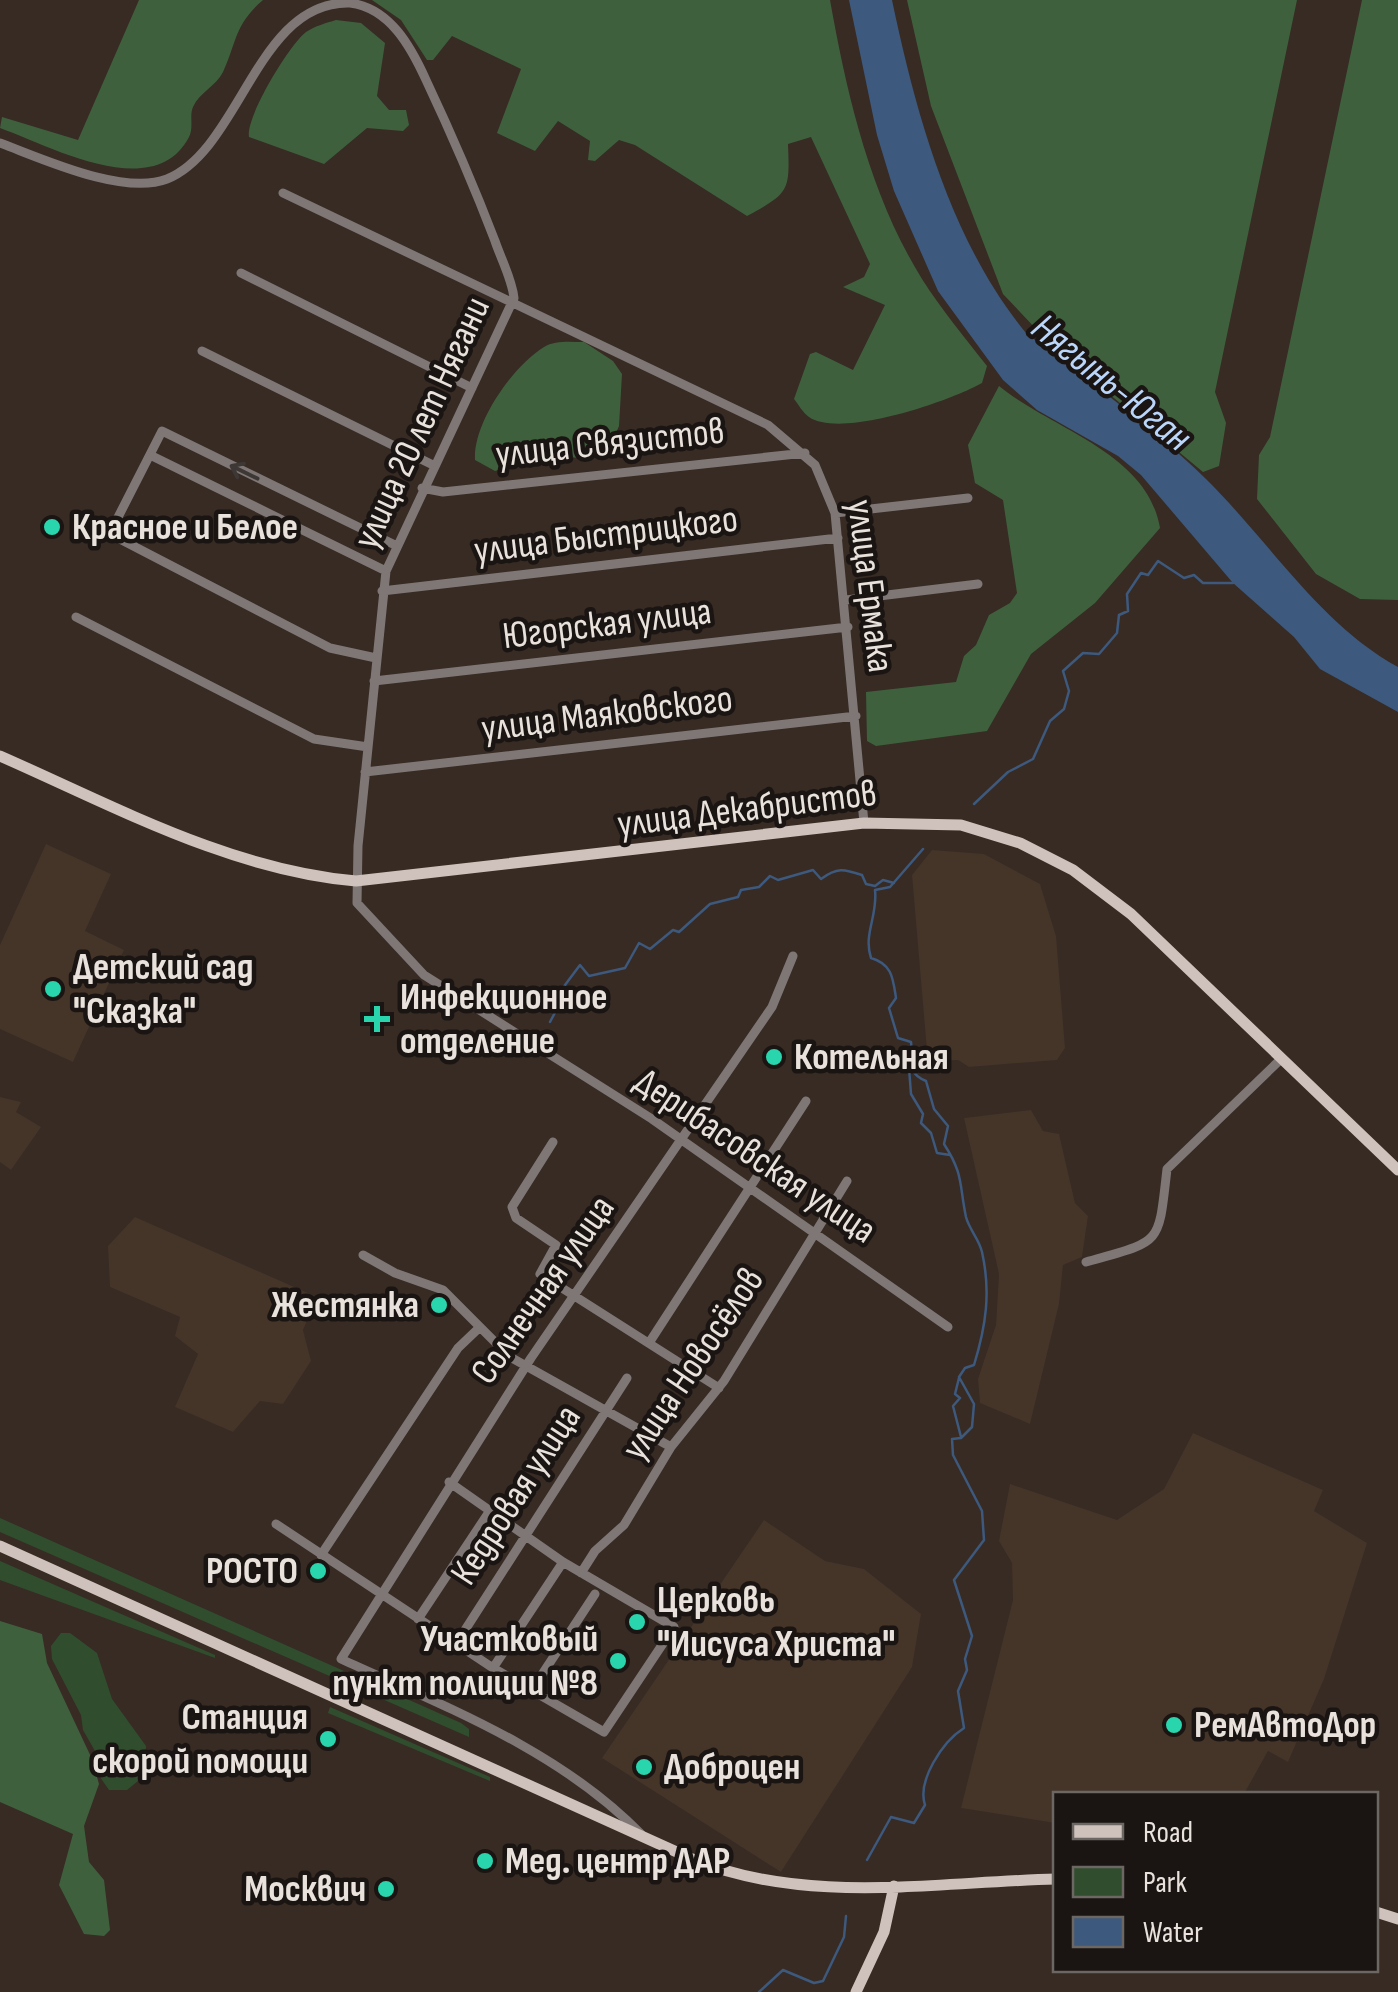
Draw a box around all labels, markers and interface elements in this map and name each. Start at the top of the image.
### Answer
street label: улица 20 лет Нягани [344,290,500,556]
water label: Нягынь-Юган [1021,304,1201,462]
street label: улица Связистов [493,409,727,477]
one-way arrow [230,462,260,481]
street label: улица Быстрицкого [472,497,740,573]
street label: улица Ермака [837,497,903,675]
place label: Красное и Белое [72,505,298,550]
marker: Красное и Белое [41,516,63,538]
street label: Югорская улица [500,589,714,659]
street label: улица Маяковского [479,676,735,752]
street label: улица Декабристов [615,771,879,847]
place label: Детский сад "Сказка" [73,945,253,1034]
place label: Инфекционное отделение [400,975,607,1064]
marker: Детский сад "Сказка" [42,978,64,1000]
marker: Инфекционное отделение [364,1006,390,1032]
place label: Котельная [794,1035,949,1080]
marker: Котельная [763,1046,785,1068]
street label: Дерибасовская улица [626,1059,884,1253]
street label: Солнечная улица [462,1187,624,1393]
street label: улица Новосёлов [612,1259,774,1469]
place label: Жестянка [271,1283,419,1328]
marker: Жестянка [428,1294,450,1316]
street label: Кедровая улица [441,1397,591,1593]
place label: РОСТО [206,1549,298,1594]
marker: РОСТО [307,1560,329,1582]
place label: Церковь "Иисуса Христа" [657,1578,895,1667]
marker: Церковь "Иисуса Христа" [626,1611,648,1633]
place label: Участковый пункт полиции №8 [332,1617,598,1706]
marker: Участковый пункт полиции №8 [607,1650,629,1672]
place label: Станция скорой помощи [92,1695,308,1784]
place label: РемАвтоДор [1194,1703,1376,1748]
marker: РемАвтоДор [1163,1714,1185,1736]
marker: Станция скорой помощи [317,1728,339,1750]
place label: Доброцен [664,1745,800,1790]
marker: Доброцен [633,1756,655,1778]
legend [1053,1792,1378,1972]
text: Road [1143,1815,1193,1851]
place label: Мед. центр ДАР [505,1839,730,1884]
marker: Мед. центр ДАР [474,1850,496,1872]
text: Park [1143,1865,1187,1901]
place label: Москвич [244,1867,366,1912]
marker: Москвич [375,1878,397,1900]
text: Water [1143,1915,1203,1951]

